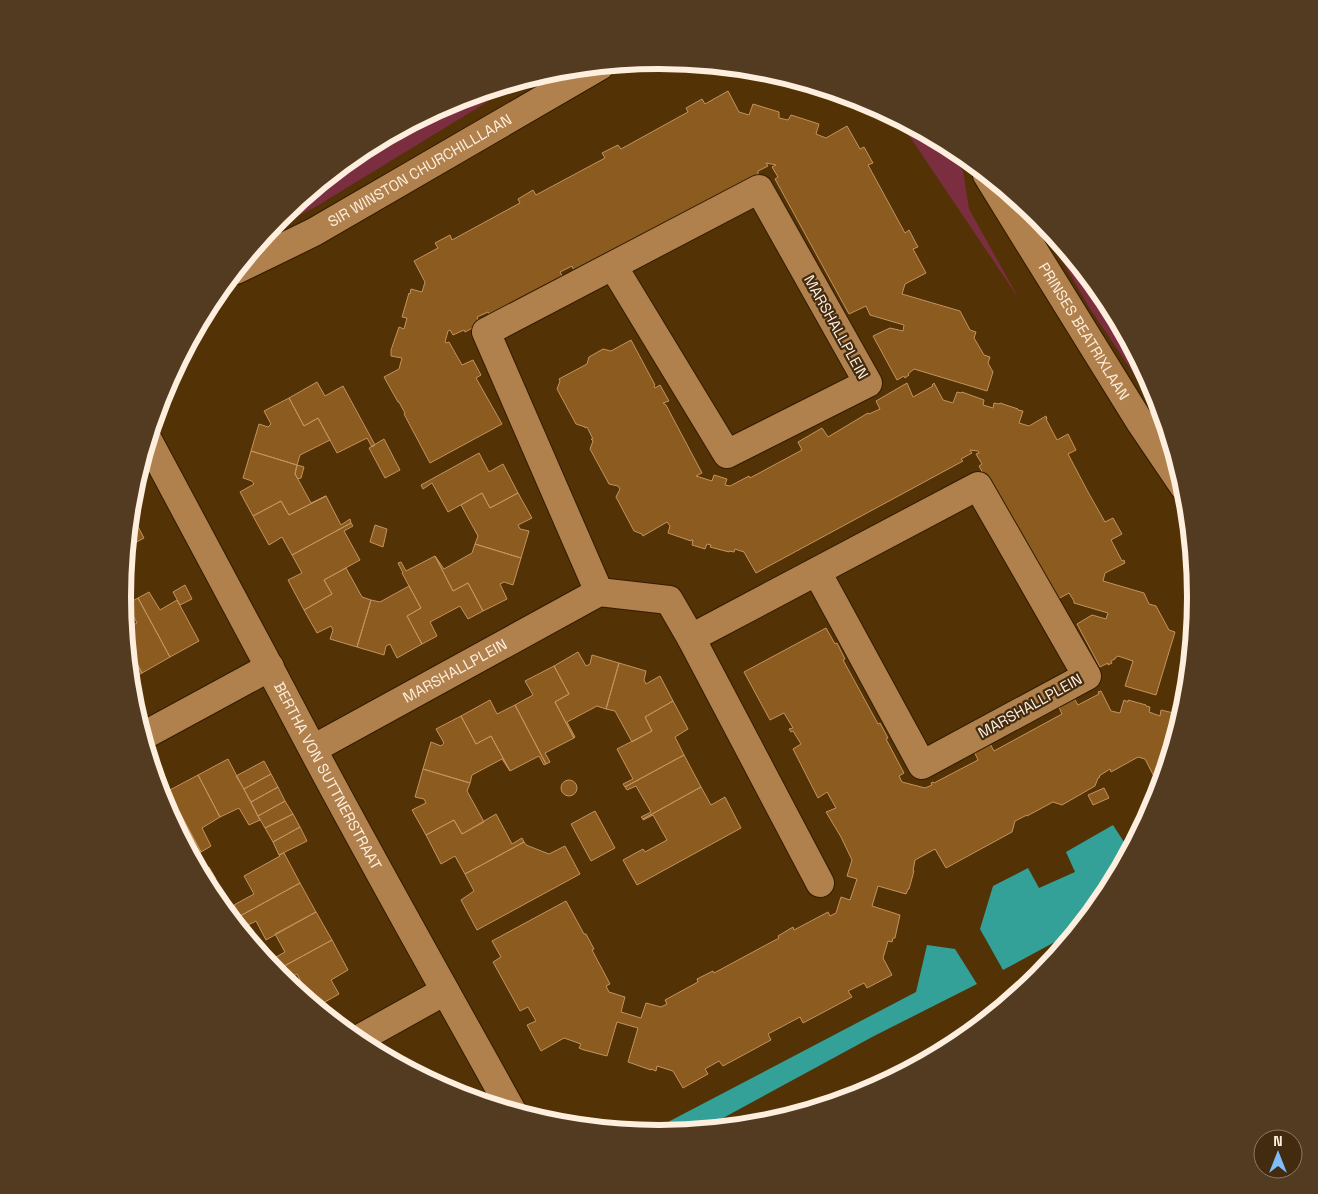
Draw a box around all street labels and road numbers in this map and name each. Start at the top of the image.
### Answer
street label: SIR WINSTON CHURCHILLLAAN [324,109,515,231]
street label: PRINSES BEATRIXLAAN [1035,259,1134,403]
street label: MARSHALLPLEIN [800,271,873,382]
street label: MARSHALLPLEIN [399,634,510,707]
street label: MARSHALLPLEIN [974,669,1085,742]
street label: BERTHA VON SUTTNERSTRAAT [270,679,386,873]

